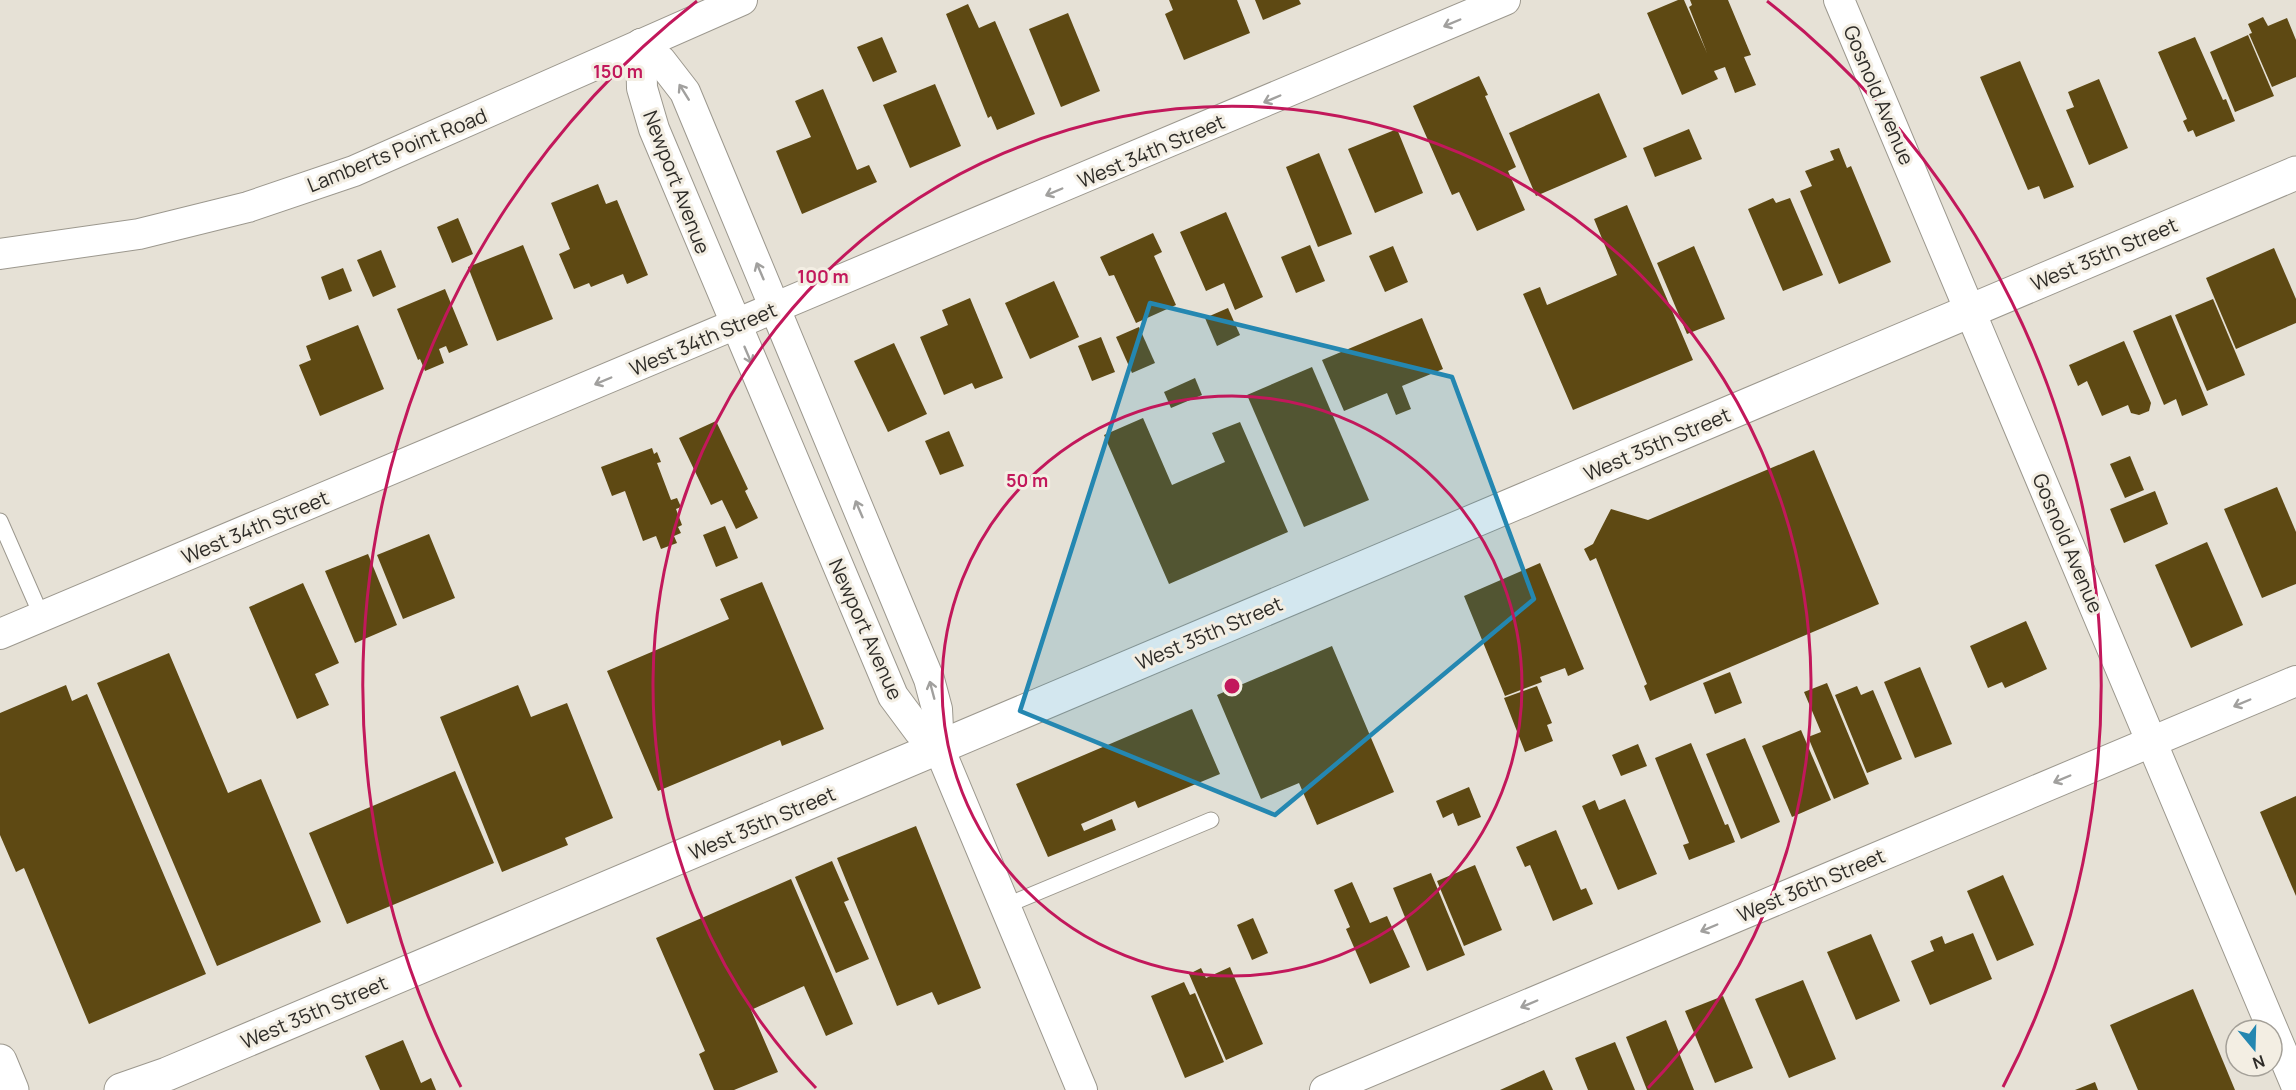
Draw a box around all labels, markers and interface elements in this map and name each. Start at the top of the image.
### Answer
one-way arrow [1443,18,1461,29]
street label: Gosnold Avenue [1837,21,1921,169]
text: 150 m [593,59,643,83]
one-way arrow [677,84,689,101]
one-way arrow [1264,94,1282,105]
street label: Lamberts Point Road [303,102,491,198]
street label: Newport Avenue [637,106,717,258]
street label: West 34th Street [1073,108,1229,194]
one-way arrow [1045,187,1064,198]
street label: West 35th Street [2026,211,2182,297]
one-way arrow [754,262,765,281]
text: 100 m [797,264,849,288]
street label: West 34th Street [625,296,781,382]
one-way arrow [743,346,754,364]
one-way arrow [594,376,613,387]
street label: West 35th Street [1579,401,1735,487]
text: 50 m [1006,468,1048,492]
street label: Gosnold Avenue [2026,469,2110,617]
street label: West 34th Street [177,484,333,570]
one-way arrow [853,501,864,519]
street label: Newport Avenue [823,554,909,704]
street label: West 35th Street [1131,590,1287,676]
centre of rings [1222,676,1242,696]
one-way arrow [926,681,937,700]
one-way arrow [2233,698,2252,709]
one-way arrow [2054,774,2072,785]
street label: West 35th Street [684,780,840,866]
street label: West 36th Street [1733,842,1889,928]
one-way arrow [1700,923,1718,935]
street label: West 35th Street [236,969,392,1055]
one-way arrow [1520,999,1539,1010]
north arrow [2224,1018,2284,1078]
text: N [2250,1050,2268,1074]

